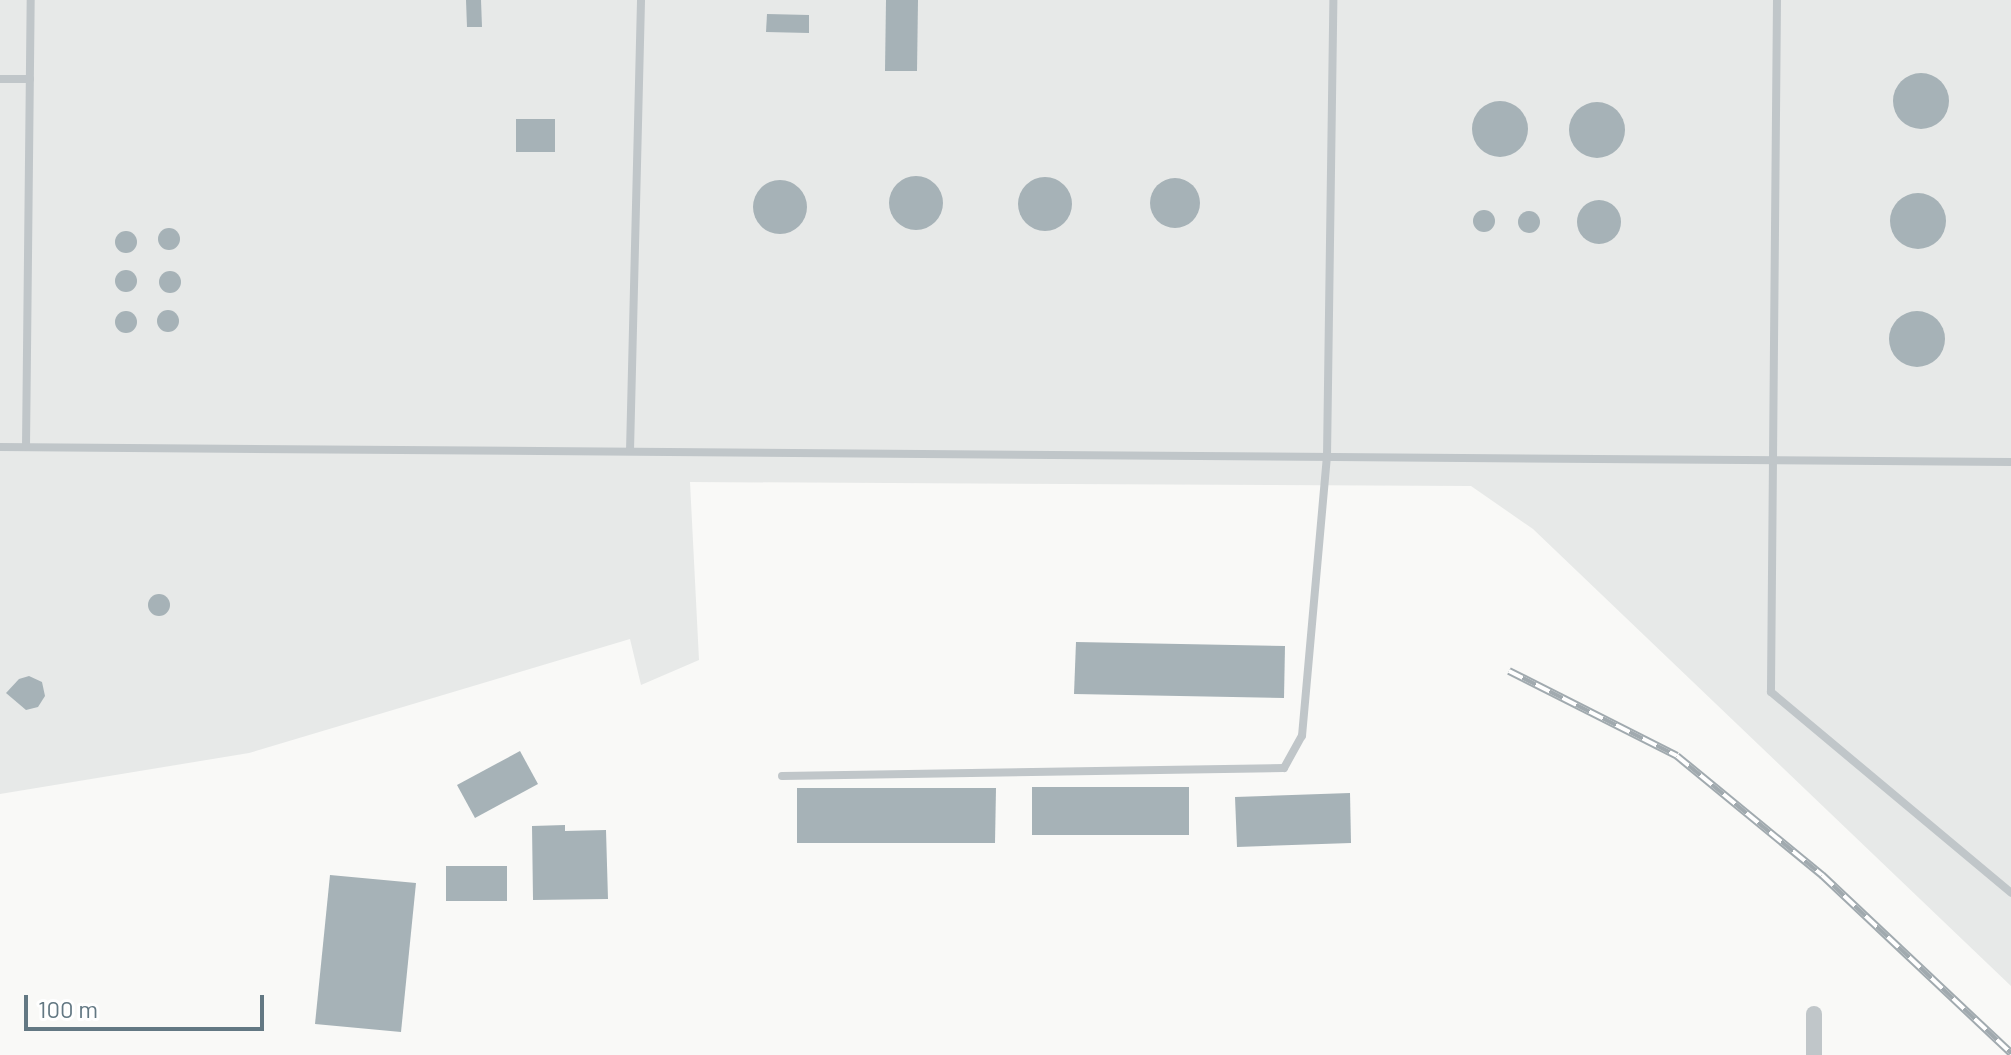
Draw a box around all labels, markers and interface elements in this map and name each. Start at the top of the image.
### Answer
scale bar [28,979,268,1029]
text: 100 m [38,994,98,1023]

